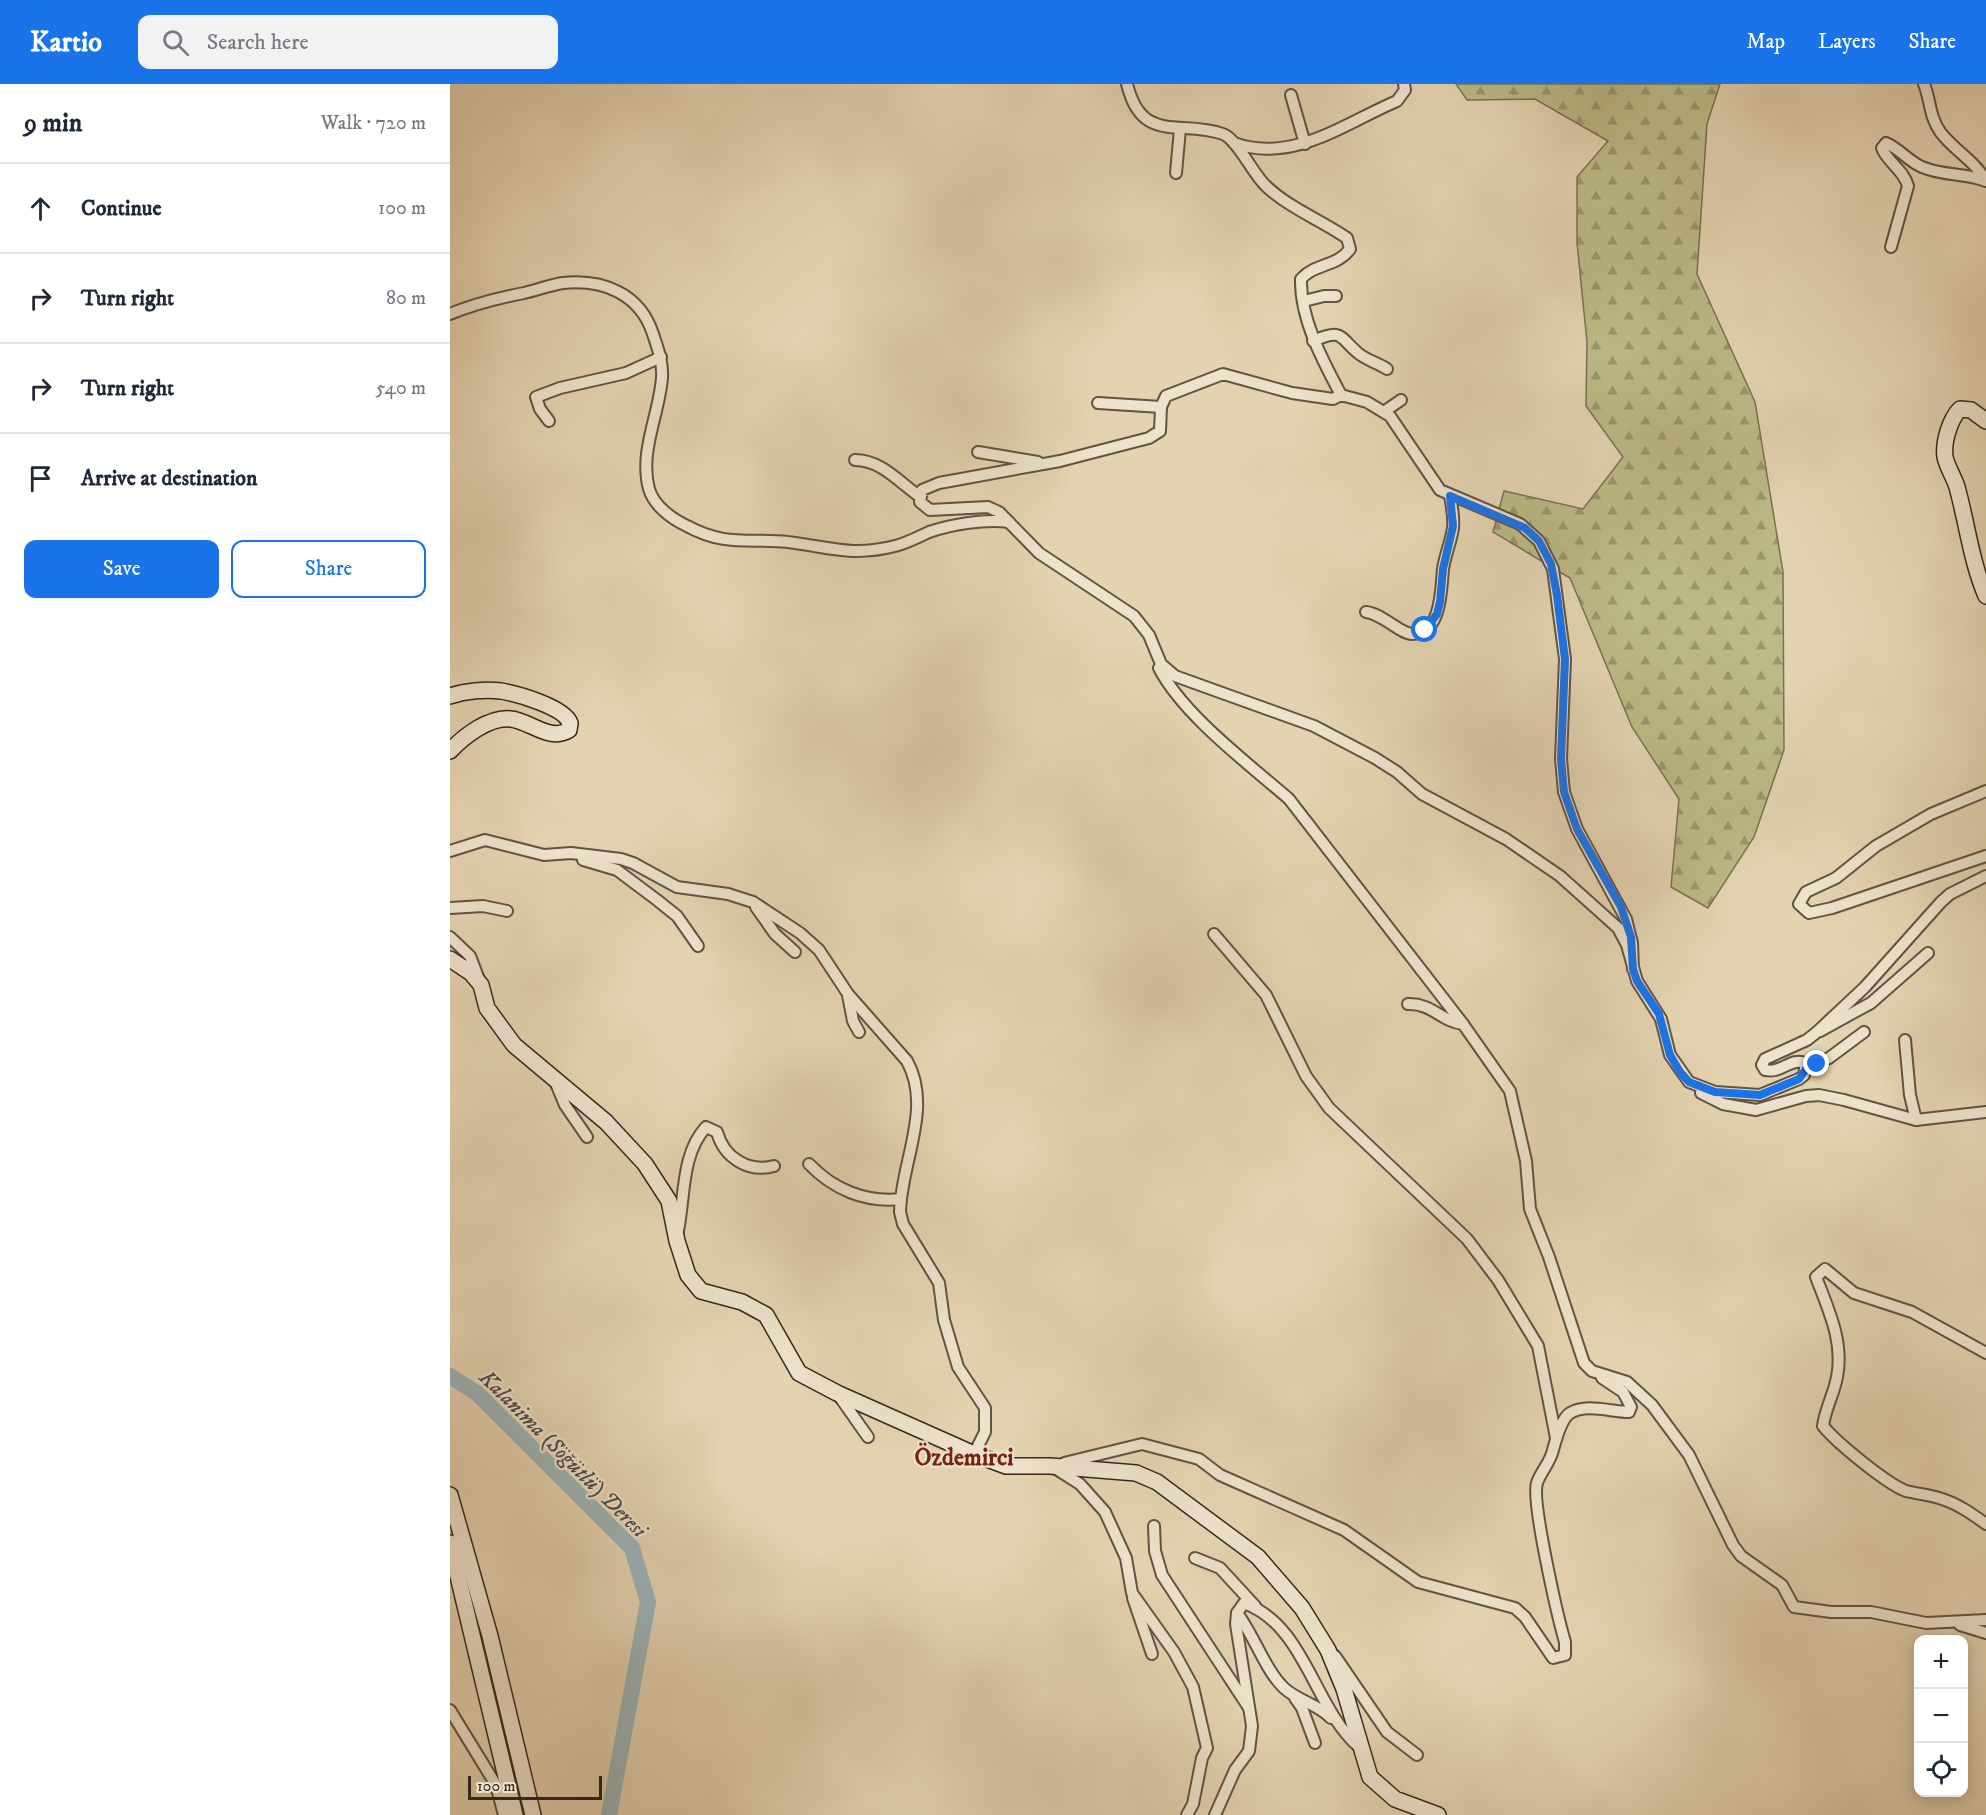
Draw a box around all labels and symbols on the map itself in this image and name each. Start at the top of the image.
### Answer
route start [1411,616,1437,642]
route end [1803,1050,1829,1076]
water label: Kalanima (Söğütlü) Deresi [473,1364,653,1544]
district label: Özdemirci [915,1442,1013,1473]
scale bar [468,1773,602,1800]

